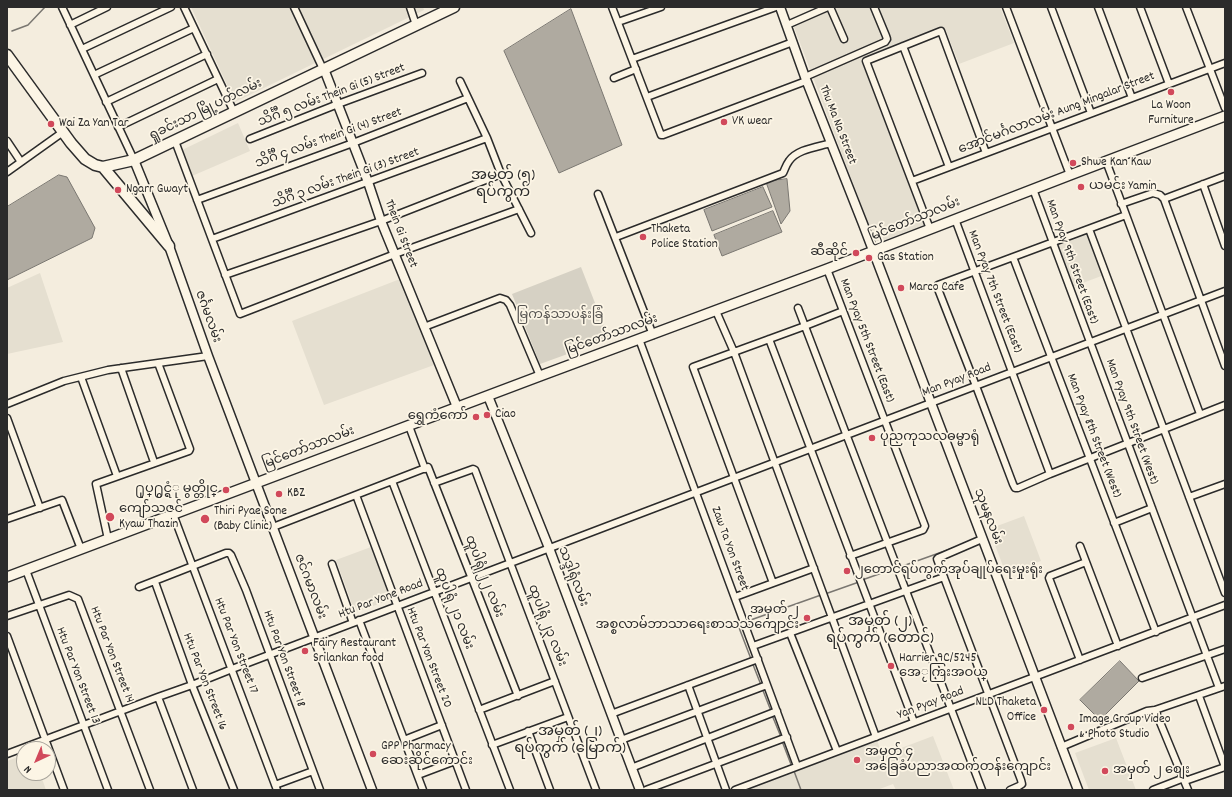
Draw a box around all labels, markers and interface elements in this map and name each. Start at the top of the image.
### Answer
street label: သိင်္ဂီ ၅ လမ်း Thein Gi (5) Street [256,61,408,131]
street label: အောင်မင်္ဂလာလမ်း Aung Mingalar Street [957,69,1157,159]
street label: ရှုခင်းသာ မြို့ပတ်လမ်း [147,77,265,145]
street label: Thu Ma Na Street [815,83,859,167]
marker: La Woon Furniture [1166,87,1176,97]
place label: La Woon Furniture [1148,98,1194,129]
street label: သိင်္ဂီ ၄ လမ်း Thein Gi (4) Street [254,105,404,173]
place label: VK wear [732,114,772,130]
place label: Wai Za Yan Tar [59,116,129,132]
marker: VK wear [719,117,729,127]
marker: Wai Za Yan Tar [46,119,56,129]
street label: သိင်္ဂီ ၃ လမ်း Thein Gi (3) Street [270,145,422,213]
place label: Shwe Kan Kaw [1081,155,1151,171]
marker: Shwe Kan Kaw [1068,158,1078,168]
district label: အမှတ် (၅) ရပ်ကွက် [471,168,535,203]
place label: ယမင်း Yamin [1089,179,1157,195]
place label: Ngarr Gwayt [126,182,188,198]
marker: ယမင်း Yamin [1076,182,1086,192]
marker: Ngarr Gwayt [113,185,123,195]
street label: မြင်တော်သာလမ်း [867,196,963,246]
street label: Thein Gi Street [380,198,420,270]
street label: Man Pyay 9th Street (East) [1041,198,1101,326]
place label: Thaketa Police Station [651,222,718,253]
street label: Man Pyay 7th Street (East) [963,228,1025,356]
marker: Thaketa Police Station [638,232,648,242]
place label: ဆီဆိုင် [810,245,848,261]
marker: ဆီဆိုင် [851,248,861,258]
place label: Gas Station [877,250,934,266]
marker: Gas Station [864,253,874,263]
street label: Man Pyay 5th Street (East) [835,277,897,405]
place label: Marco Cafe [909,280,964,296]
marker: Marco Cafe [896,283,906,293]
street label: ဇင်္ဂမလမ်း [190,289,224,345]
park label: မြကန်သာပန်းခြံ [517,308,603,324]
street label: မြင်တော်သာလမ်း [564,312,660,360]
street label: Man Pyay 9th Street (West) [1101,357,1161,487]
street label: Man Pyay Road [920,361,994,401]
street label: Man Pyay 8th Street (West) [1062,372,1124,500]
place label: Ciao [495,407,516,423]
place label: ရွှေကံကော် [408,409,468,425]
marker: Ciao [482,410,492,420]
marker: ရွှေကံကော် [471,412,481,422]
street label: မြင်တော်သာလမ်း [261,424,357,474]
place label: ပုညကုသလဓမ္မာရုံ [880,430,979,446]
marker: ပုညကုသလဓမ္မာရုံ [867,433,877,443]
place label: ႐ုပ္႐ွင္ရံု မွတ္တိုင္ [135,482,218,498]
marker: ႐ုပ္႐ွင္ရံု မွတ္တိုင္ [221,485,231,495]
place label: KBZ [287,486,305,502]
street label: သုမနလမ်း [969,487,1005,547]
marker: KBZ [274,489,284,499]
place label: ကျော်သဇင် Kyaw Thazin [119,502,183,533]
place label: Thiri Pyae Sone (Baby Clinic) [214,504,287,535]
street label: Zaw Ta Yon Street [707,505,751,593]
marker: ကျော်သဇင် Kyaw Thazin [104,511,116,523]
marker: Thiri Pyae Sone (Baby Clinic) [199,513,211,525]
street label: ထူပါရုံ ၂၂ လမ်း [460,534,506,620]
street label: သဒ္ဒါရုံလမ်း [553,545,591,609]
street label: ဇင်ဂမာလမ်း [289,552,329,622]
place label: ၂တောင်ရပ်ကွက်အုပ်ချုပ်ရေးမှုးရုံး [855,563,1043,579]
street label: ထူပါရုံ ၂၁ လမ်း [430,566,476,652]
marker: ၂တောင်ရပ်ကွက်အုပ်ချုပ်ရေးမှုးရုံး [842,566,852,576]
street label: Htu Par Yone Road [336,577,426,623]
street label: ထူပါရုံ ၂၃ လမ်း [523,583,569,669]
street label: Htu Par Yon Street 17 [209,596,261,696]
place label: အမှတ် ၂ အစ္စလာမ်ဘာသာရေးစာသသ်ကျောင်း [596,603,799,634]
street label: Htu Par Yon Street 14 [85,605,137,705]
street label: Htu Par Yon Street 20 [402,605,454,711]
street label: Htu Par Yon Street 18 [258,608,308,710]
marker: အမှတ် ၂ အစ္စလာမ်ဘာသာရေးစာသသ်ကျောင်း [802,613,812,623]
district label: အမှတ် (၂) ရပ်ကွက် (တောင်) [826,614,934,649]
street label: Htu Par Yon Street 13 [51,625,103,727]
street label: Htu Par Yon Street 16 [178,631,230,733]
place label: Fairy Restaurant Srilankan food [313,636,396,667]
marker: Fairy Restaurant Srilankan food [300,646,310,656]
place label: Harrier 9C/5245 အေႂကြးအဝယ္ [899,651,988,682]
marker: Harrier 9C/5245 အေႂကြးအဝယ္ [886,661,896,671]
street label: Yan Pyay Road [896,684,966,724]
place label: NLD Thaketa Office [975,695,1036,726]
marker: NLD Thaketa Office [1039,705,1049,715]
place label: Image Group Video & Photo Studio [1079,712,1170,743]
marker: Image Group Video & Photo Studio [1066,722,1076,732]
district label: အမှတ် (၂) ရပ်ကွက် (မြောက်) [514,724,626,759]
place label: GPP Pharmacy ဆေးဆိုင်ကောင်း [381,739,473,770]
north arrow [16,741,56,781]
place label: အမှတ် ၄ အခြေခံပညာအထက်တန်းကျောင်း [865,745,1051,776]
marker: GPP Pharmacy ဆေးဆိုင်ကောင်း [368,749,378,759]
marker: အမှတ် ၄ အခြေခံပညာအထက်တန်းကျောင်း [852,755,862,765]
text: N [21,761,36,777]
place label: အမှတ် ၂ စျေး [1113,763,1190,779]
marker: အမှတ် ၂ စျေး [1100,766,1110,776]

